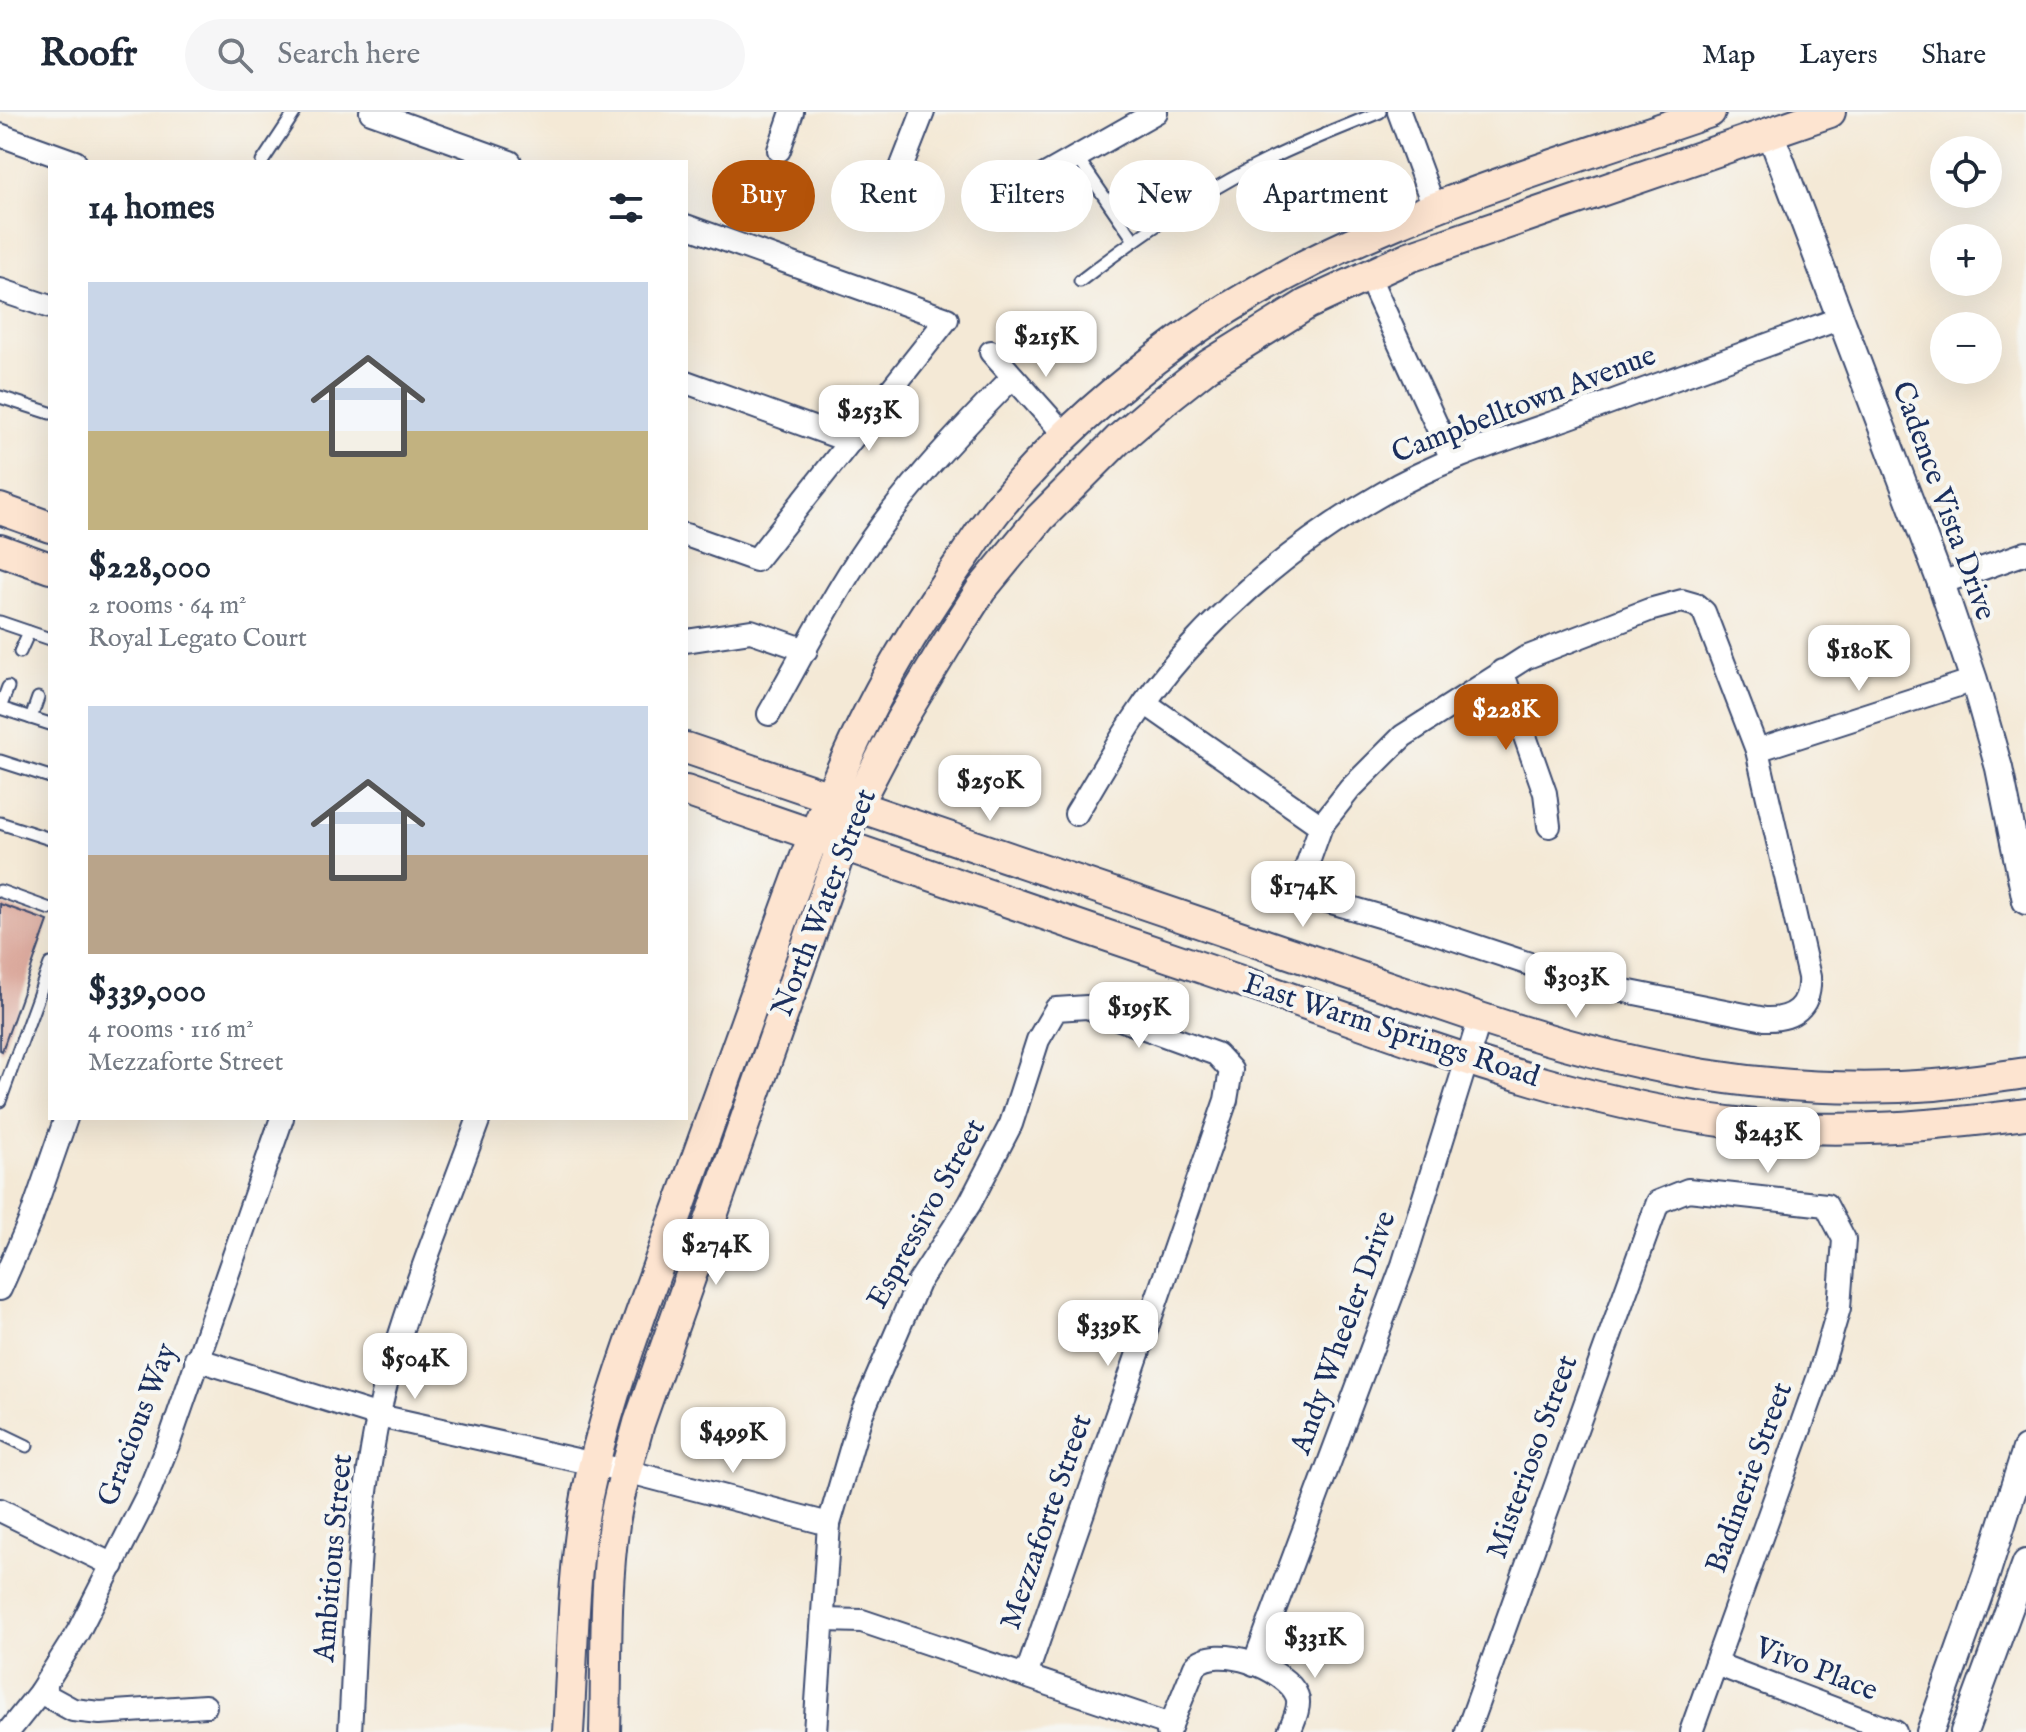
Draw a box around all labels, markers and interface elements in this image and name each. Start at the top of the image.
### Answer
search box [185,19,745,91]
text: Roofr [40,31,137,79]
icon: search [213,33,257,77]
text: Search here [277,36,420,74]
text: Map [1702,38,1755,73]
text: Layers [1799,38,1878,73]
text: Share [1922,38,1986,73]
map controls [1930,136,2002,384]
button: locate [1930,136,2002,208]
chip: Buy [712,160,815,232]
chip: Rent [831,160,945,232]
chip: Filters [961,160,1093,232]
chip: New [1109,160,1220,232]
chip: Apartment [1236,160,1416,232]
icon: filters [604,186,648,230]
text: 14 homes [88,187,215,230]
button: + [1930,224,2002,296]
pin: $215K [990,311,1102,379]
button: − [1930,312,2002,384]
text: $215K [1014,320,1078,353]
icon: home [296,334,440,478]
street label: Campbelltown Avenue [1386,337,1662,473]
street label: Cadence Vista Drive [1882,376,2004,626]
pin: $253K [813,385,925,453]
text: $253K [837,394,901,427]
text: $228,000 [88,546,211,589]
text: 2 rooms · 64 m² [88,589,247,622]
text: Royal Legato Court [88,622,307,655]
pin: $180K [1803,625,1915,693]
text: $180K [1826,634,1892,667]
pin: $228K [1450,684,1562,752]
text: $228K [1472,693,1540,726]
pin: $250K [934,755,1046,823]
icon: home [296,758,440,902]
text: $250K [956,764,1024,797]
street label: North Water Street [764,784,886,1022]
pin: $174K [1247,861,1359,929]
text: $174K [1269,870,1337,903]
pin: $303K [1520,952,1632,1020]
text: $303K [1543,961,1609,994]
street label: East Warm Springs Road [1238,965,1545,1097]
text: $339,000 [88,970,206,1013]
pin: $195K [1083,982,1195,1050]
text: $195K [1107,991,1171,1024]
text: 4 rooms · 116 m² [88,1013,254,1046]
text: Mezzaforte Street [88,1046,283,1079]
pin: $243K [1712,1107,1824,1175]
street label: Espressivo Street [859,1112,995,1316]
text: $243K [1734,1116,1802,1149]
street label: Andy Wheeler Drive [1282,1206,1406,1461]
pin: $274K [660,1219,772,1287]
text: $274K [681,1228,751,1261]
pin: $339K [1052,1300,1164,1368]
text: $339K [1076,1309,1140,1342]
pin: $504K [359,1333,471,1401]
street label: Gracious Way [90,1338,187,1512]
text: $504K [381,1342,449,1375]
street label: Misterioso Street [1479,1350,1587,1564]
street label: Badinerie Street [1698,1377,1802,1579]
pin: $499K [677,1407,789,1475]
street label: Mezzaforte Street [992,1409,1102,1635]
text: $499K [699,1416,767,1449]
street label: Ambitious Street [306,1452,362,1665]
pin: $331K [1259,1612,1371,1680]
text: $331K [1284,1621,1346,1654]
street label: Vivo Place [1748,1629,1883,1711]

